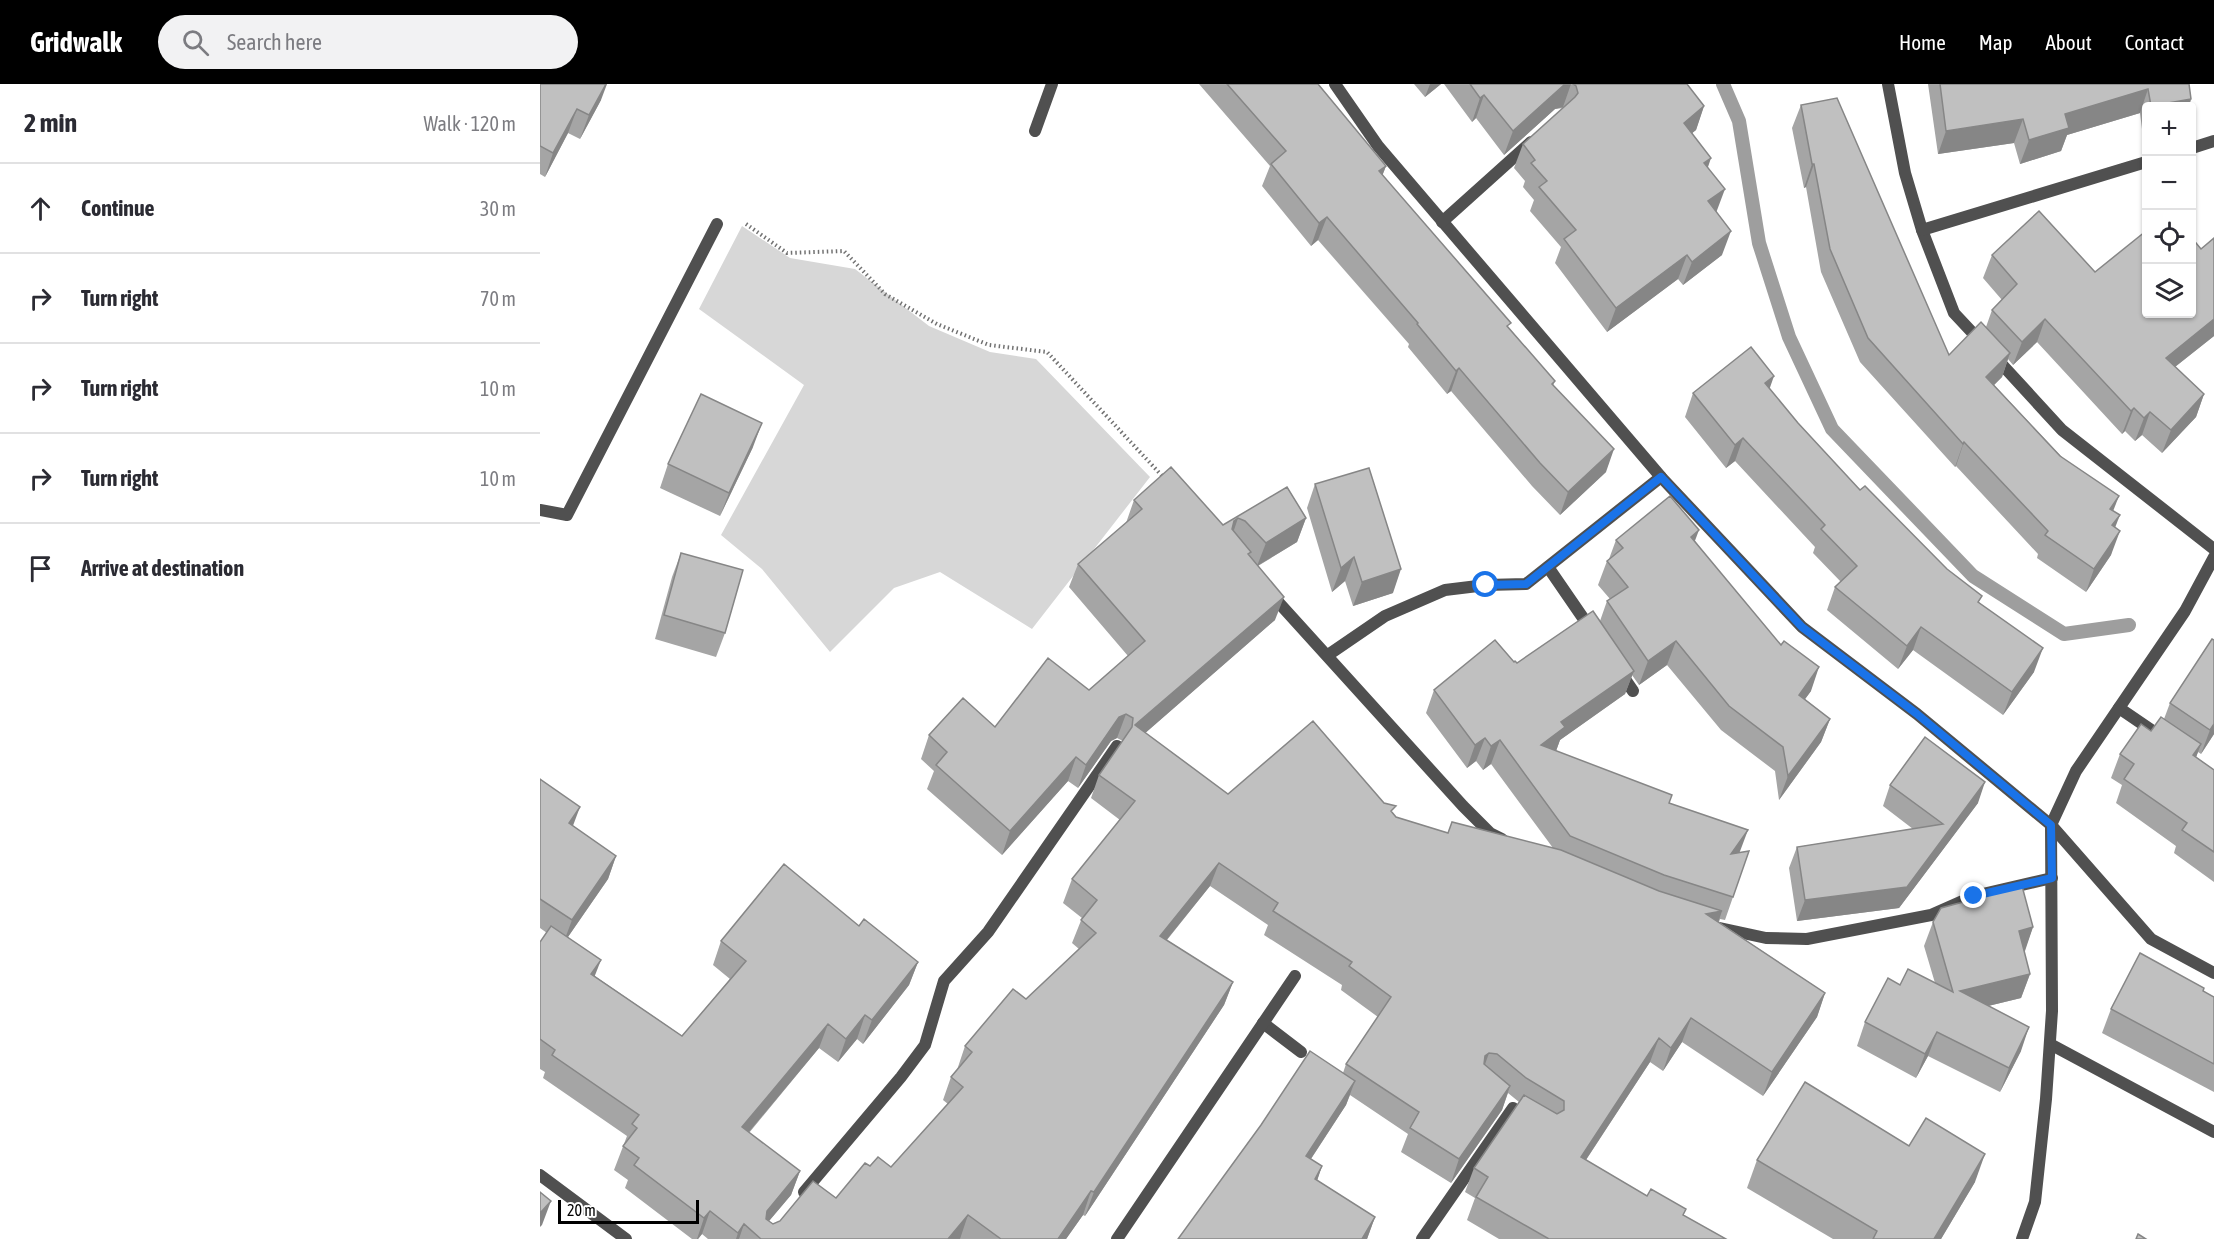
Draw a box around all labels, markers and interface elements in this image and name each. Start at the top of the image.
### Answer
search box [158,15,578,69]
text: Gridwalk [30,26,122,58]
icon: search [179,26,212,59]
text: Search here [227,29,322,55]
text: Home [1899,30,1946,54]
text: Map [1979,30,2013,54]
text: About [2046,30,2092,54]
text: Contact [2125,30,2184,54]
map controls [2142,102,2196,318]
button: + [2142,102,2196,156]
text: 2 min [24,108,77,138]
text: Walk · 120 m [424,112,516,135]
button: − [2142,156,2196,210]
icon: ahead [24,192,57,225]
text: Continue [81,195,155,221]
text: 30 m [480,197,516,220]
button: locate [2142,210,2196,264]
button: layers [2142,264,2196,318]
icon: right [24,282,57,315]
text: Turn right [81,285,158,311]
text: 70 m [480,287,516,310]
icon: right [24,372,57,405]
text: Turn right [81,375,158,401]
text: 10 m [480,377,516,400]
icon: right [24,462,57,495]
text: Turn right [81,465,158,491]
text: 10 m [480,467,516,490]
icon: arrive [24,552,57,585]
text: Arrive at destination [81,555,244,581]
route start [1472,571,1498,597]
route end [1960,882,1986,908]
scale bar [558,1197,699,1224]
text: 20 m [567,1201,596,1219]

